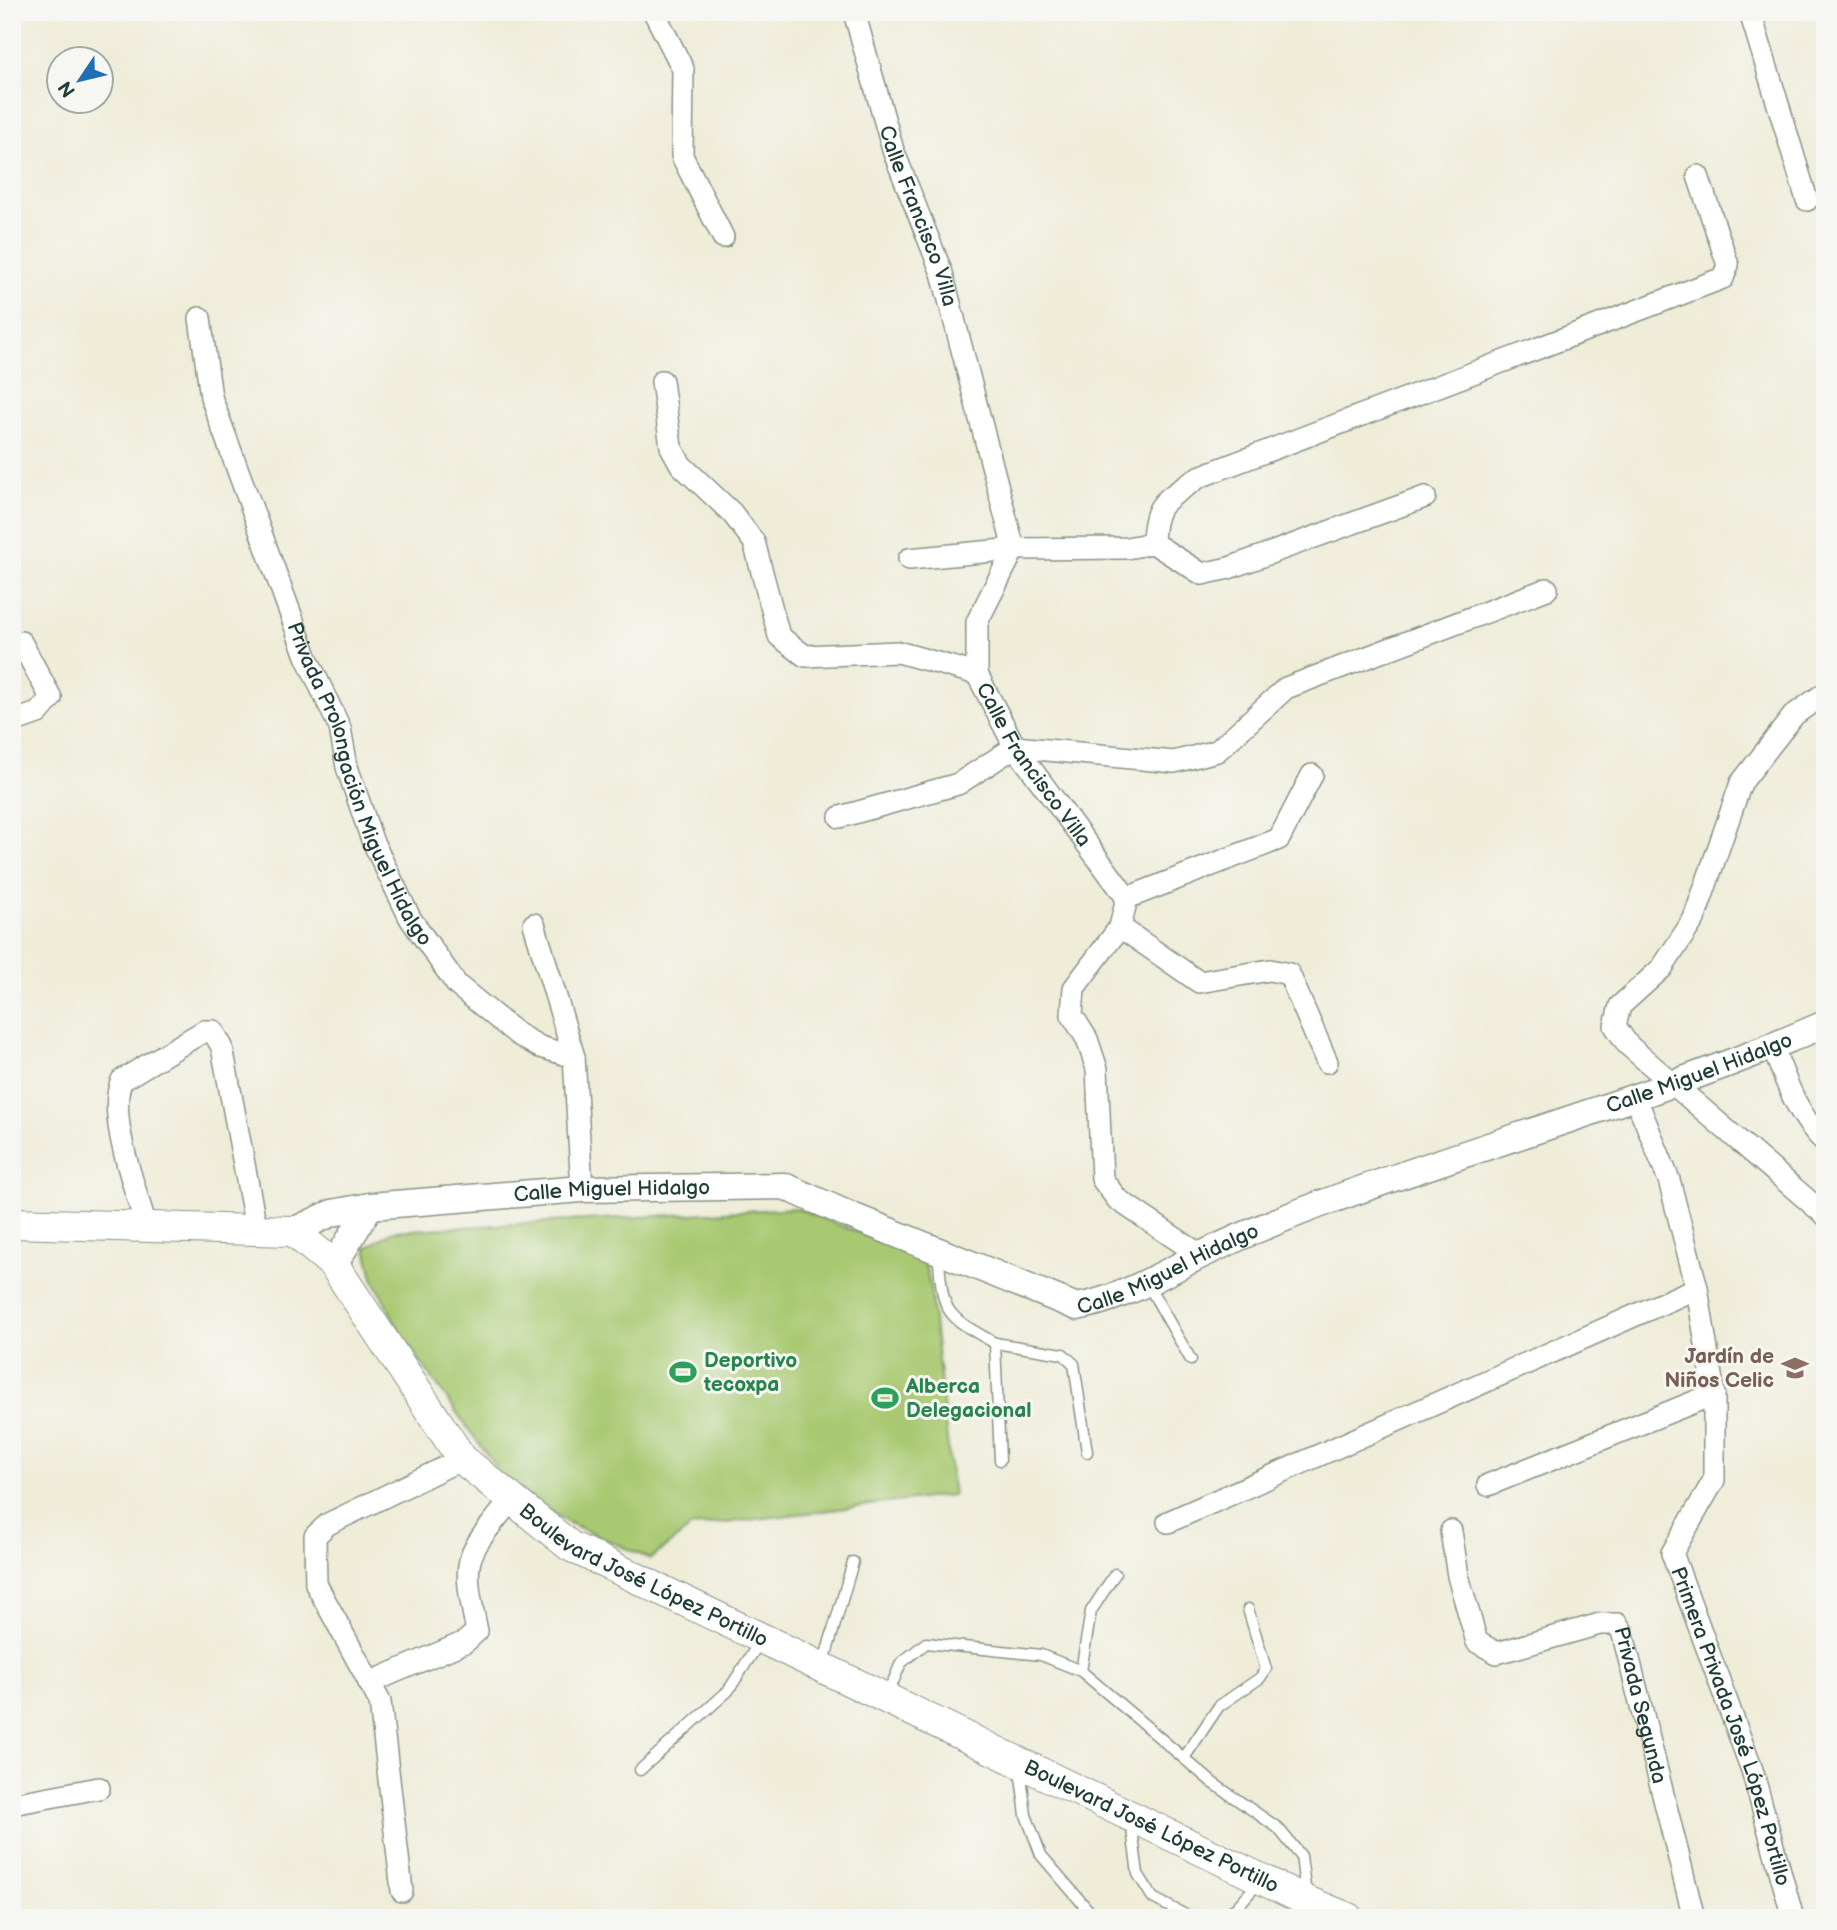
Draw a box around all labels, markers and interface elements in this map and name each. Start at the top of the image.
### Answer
north arrow [46,46,116,116]
text: N [54,76,81,101]
street label: Calle Francisco Villa [874,122,963,309]
street label: Privada Prolongación Miguel Hidalgo [282,619,438,950]
street label: Calle Francisco Villa [971,678,1097,851]
street label: Calle Miguel Hidalgo [1603,1027,1796,1119]
street label: Calle Miguel Hidalgo [513,1175,710,1207]
street label: Calle Miguel Hidalgo [1075,1218,1262,1319]
place label: Jardín de Niños Celic [1665,1344,1774,1393]
place label: Deportivo tecoxpa [703,1348,797,1397]
school or university icon: Jardín de Niños Celic [1780,1353,1810,1383]
sports icon: Deportivo tecoxpa [668,1357,698,1387]
place label: Alberca Delegacional [905,1374,1032,1423]
sports icon: Alberca Delegacional [870,1383,900,1413]
street label: Boulevard José López Portillo [514,1498,772,1652]
street label: Primera Privada José López Portillo [1666,1563,1796,1889]
street label: Privada Segunda [1609,1624,1672,1786]
street label: Boulevard José López Portillo [1020,1754,1283,1898]

